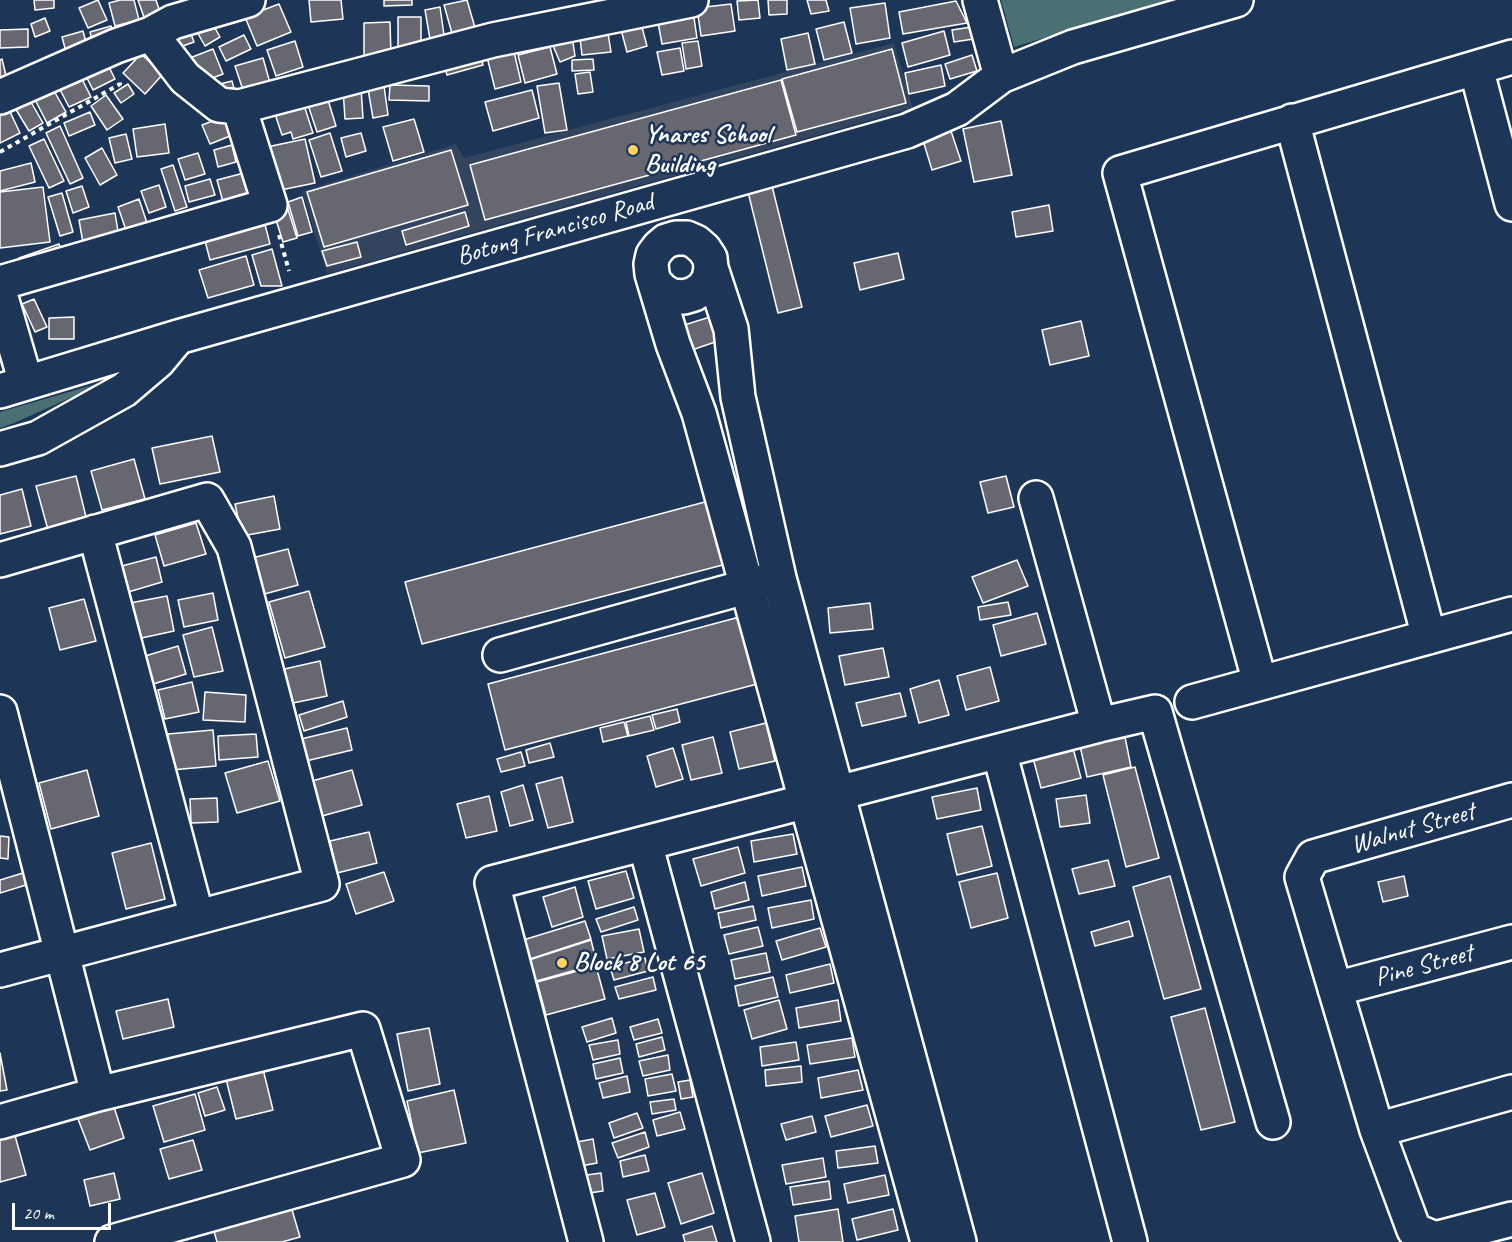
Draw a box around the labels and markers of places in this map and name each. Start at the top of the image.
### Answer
place label: Ynares School Building [645,119,771,180]
marker: Ynares School Building [626,143,640,157]
place label: Block 8 Lot 65 [574,947,704,979]
marker: Block 8 Lot 65 [555,956,569,970]

